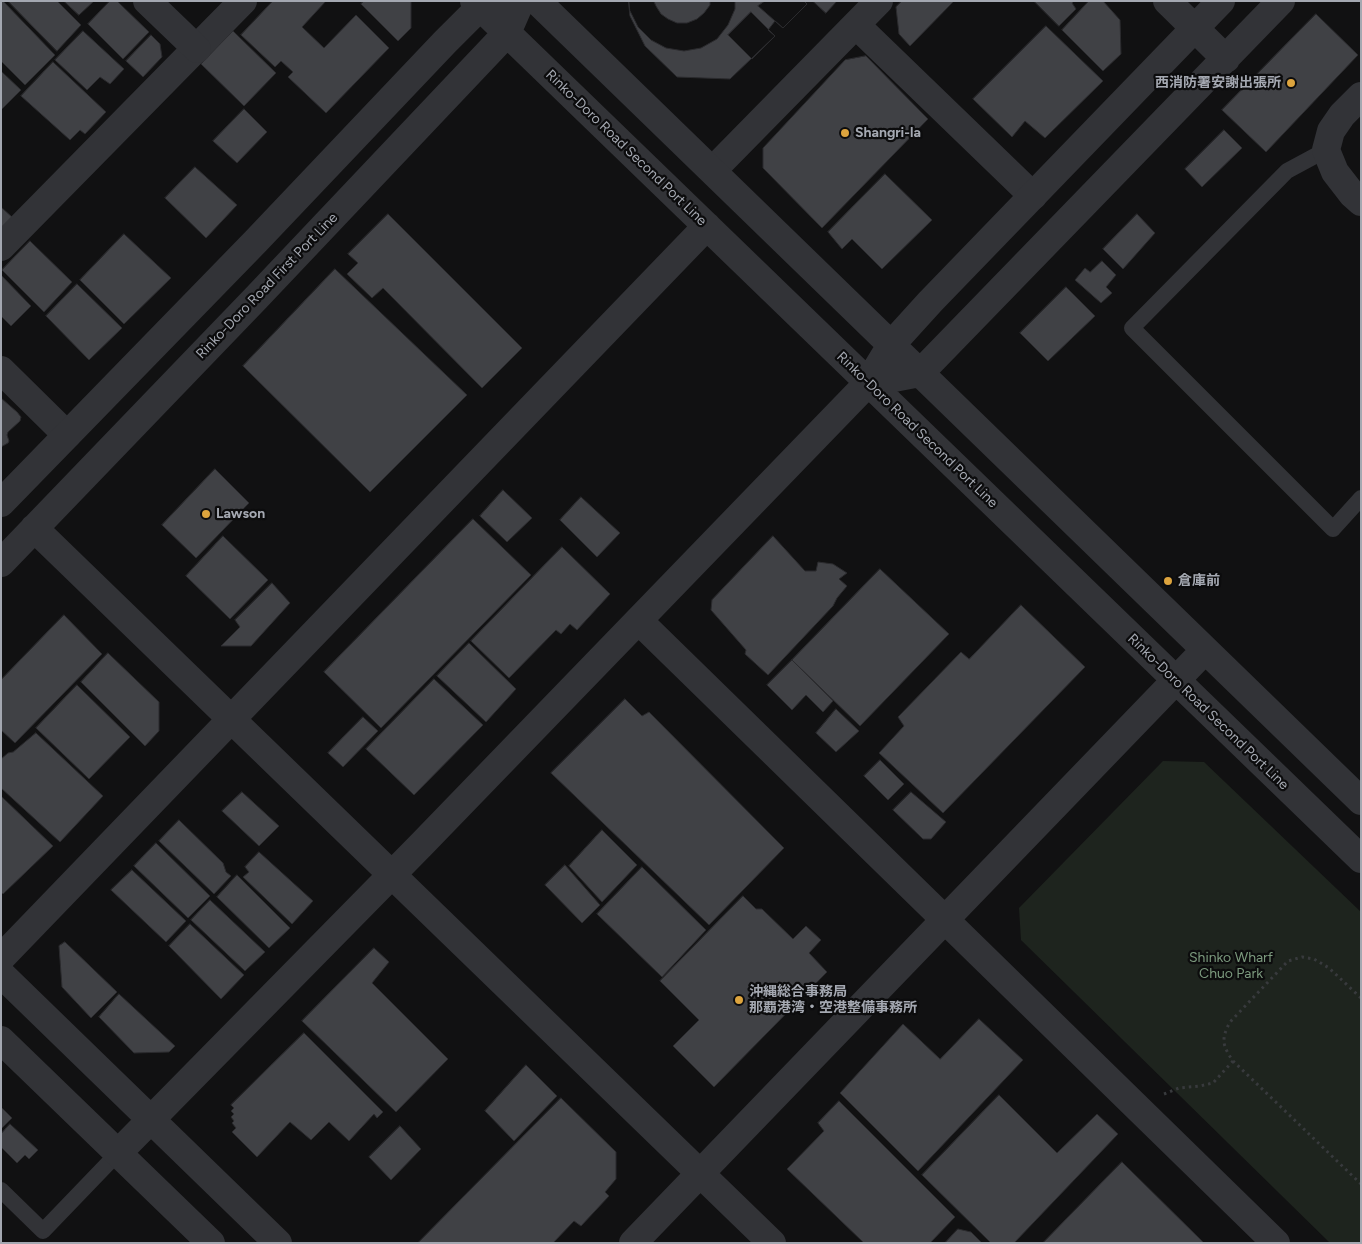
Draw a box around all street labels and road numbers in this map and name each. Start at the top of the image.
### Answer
street label: Rinko-Doro Road Second Port Line [542,67,710,229]
street label: Rinko-Doro Road First Port Line [193,209,341,363]
street label: Rinko-Doro Road Second Port Line [833,349,1001,511]
street label: Rinko-Doro Road Second Port Line [1124,631,1292,793]

